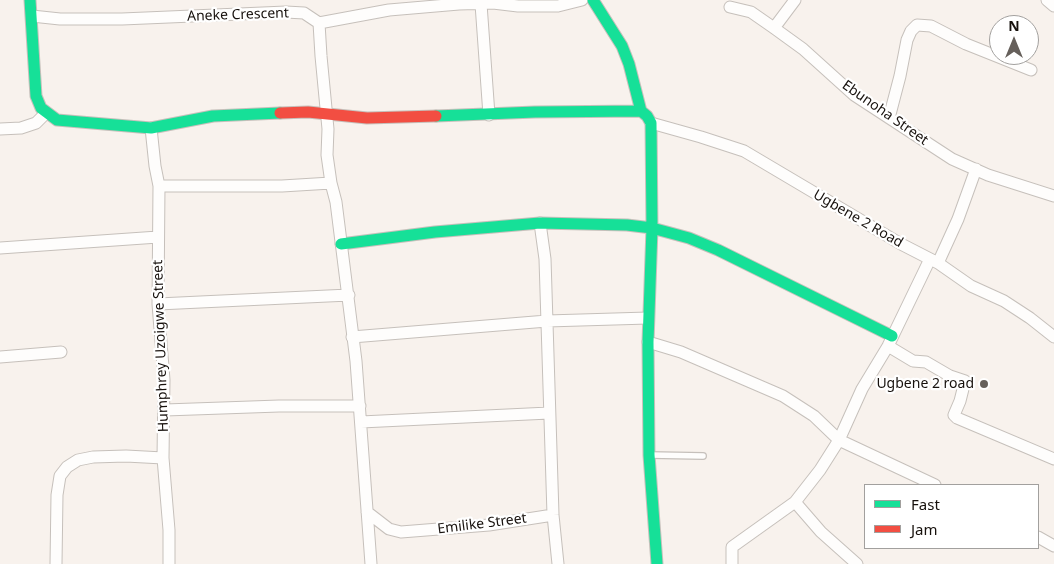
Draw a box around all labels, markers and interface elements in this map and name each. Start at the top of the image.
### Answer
street label: Aneke Crescent [187,5,289,25]
north arrow [989,15,1039,65]
text: N [1008,16,1020,35]
street label: Ebunoha Street [839,77,931,149]
street label: Ugbene 2 Road [810,187,906,251]
street label: Humphrey Uzoigwe Street [150,260,172,432]
place label: Ugbene 2 road [876,376,974,392]
marker: Ugbene 2 road [978,378,990,390]
legend [864,484,1039,549]
text: Fast [911,494,940,514]
street label: Emilike Street [436,510,528,538]
text: Jam [911,519,938,539]

